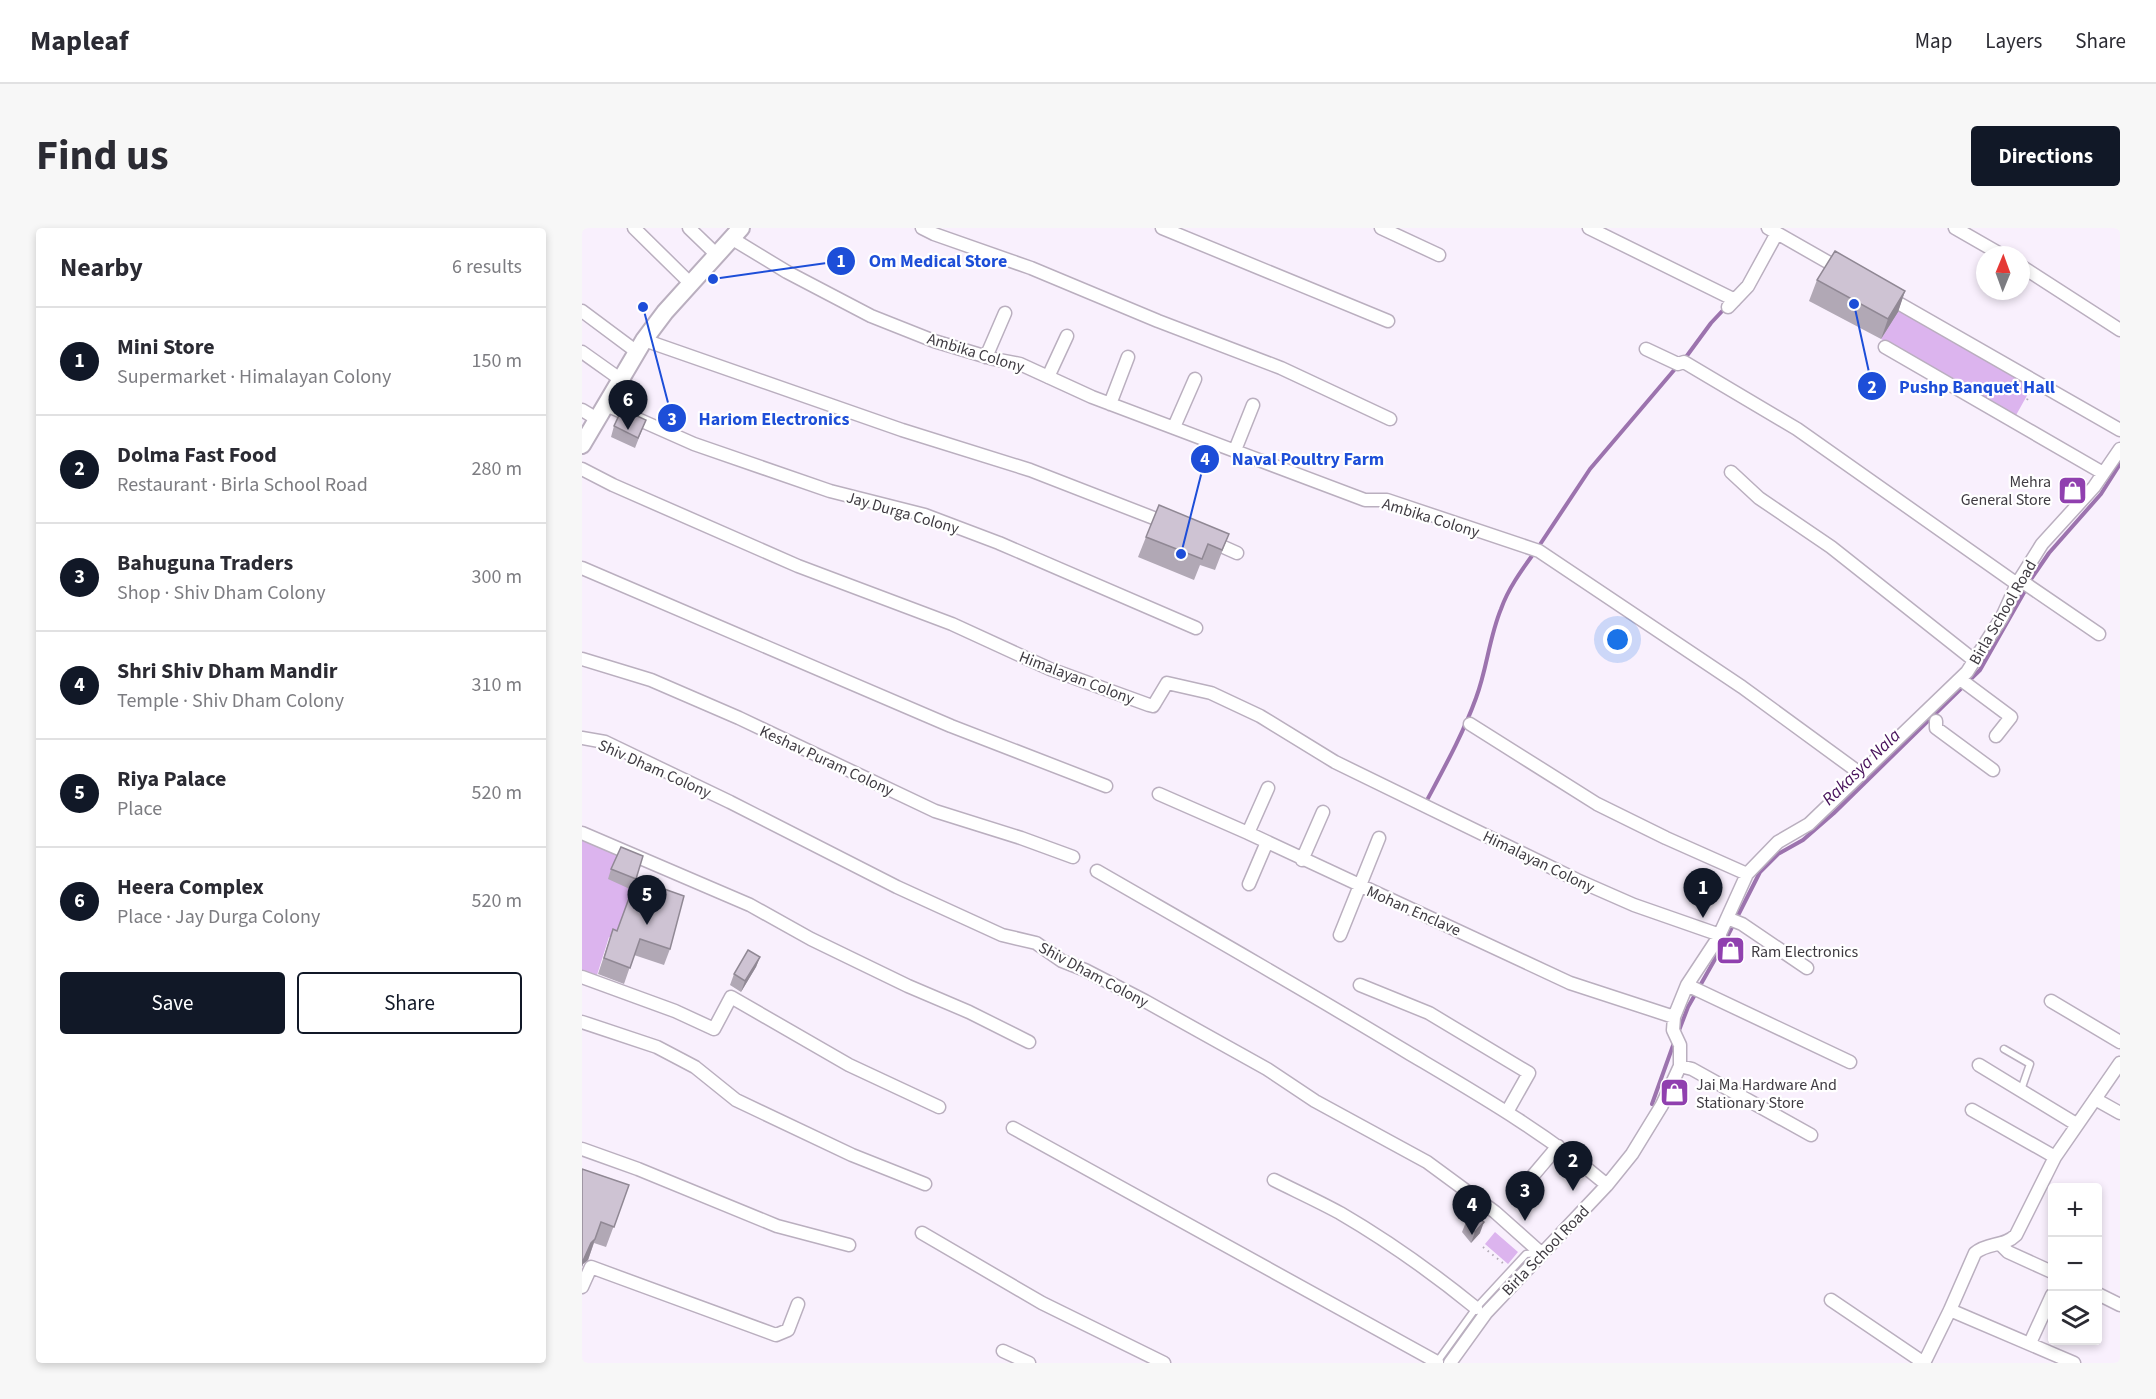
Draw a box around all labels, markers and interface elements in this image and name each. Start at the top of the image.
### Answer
text: Mapleaf [30,21,129,61]
text: Map [1915,26,1952,56]
text: Layers [1985,26,2042,56]
text: Share [2075,26,2126,56]
text: Find us [36,126,169,186]
button: Directions [1971,126,2120,186]
callout: Om Medical Store [826,243,1019,279]
north arrow [1976,246,2030,300]
text: Nearby [60,249,143,286]
text: 1 [836,249,846,274]
text: Om Medical Store [869,249,1007,274]
text: 6 results [452,253,522,281]
street label: Ambika Colony [924,328,1028,378]
text: Mini Store [117,331,215,363]
text: 1 [74,347,85,375]
text: 150 m [472,347,522,375]
text: Supermarket · Himalayan Colony [117,363,391,391]
callout: Pushp Banquet Hall [1857,368,2067,404]
text: 2 [1867,375,1877,400]
text: Pushp Banquet Hall [1899,375,2055,400]
pin: 6 [608,380,648,430]
callout: Hariom Electronics [657,400,862,436]
text: 3 [667,407,677,432]
text: Hariom Electronics [699,407,849,432]
text: Dolma Fast Food [117,439,277,471]
callout: Naval Poultry Farm [1190,441,1396,477]
text: 4 [1200,447,1210,472]
text: Naval Poultry Farm [1232,447,1384,472]
text: 2 [74,455,85,483]
text: 280 m [472,455,522,483]
text: Restaurant · Birla School Road [117,471,368,499]
place label: Mehra General Store [1961,471,2051,511]
shop icon: Mehra General Store [2056,474,2088,506]
street label: Jay Durga Colony [844,486,962,540]
street label: Ambika Colony [1379,493,1483,543]
text: Bahuguna Traders [117,547,293,579]
street label: Birla School Road [1964,556,2042,669]
text: 3 [74,563,85,591]
text: 300 m [472,563,522,591]
text: Shop · Shiv Dham Colony [117,579,326,607]
your location [1603,625,1632,654]
street label: Himalayan Colony [1016,646,1138,710]
text: Shri Shiv Dham Mandir [117,655,338,687]
text: 4 [74,671,85,699]
text: 310 m [472,671,522,699]
text: Temple · Shiv Dham Colony [117,687,344,715]
street label: Keshav Puram Colony [756,720,898,802]
water label: Rakasya Nala [1816,723,1906,811]
street label: Shiv Dham Colony [595,734,715,804]
text: Riya Palace [117,763,227,795]
text: 5 [74,779,85,807]
text: 520 m [472,779,522,807]
text: Place [117,795,162,823]
street label: Himalayan Colony [1479,825,1599,899]
pin: 1 [1684,868,1722,918]
text: Heera Complex [117,871,264,903]
pin: 5 [628,876,666,925]
street label: Mohan Enclave [1363,880,1464,942]
text: 6 [74,887,85,915]
text: 520 m [472,887,522,915]
text: Place · Jay Durga Colony [117,903,320,931]
shop icon: Ram Electronics [1714,935,1746,967]
street label: Shiv Dham Colony [1035,937,1153,1013]
place label: Ram Electronics [1751,941,1859,963]
button: Save [60,972,285,1034]
button: Share [297,972,522,1034]
place label: Jai Ma Hardware And Stationary Store [1696,1074,1837,1114]
shop icon: Jai Ma Hardware And Stationary Store [1659,1077,1691,1109]
pin: 2 [1554,1142,1592,1191]
pin: 3 [1506,1172,1544,1221]
map controls [2048,1183,2102,1345]
button: + [2048,1183,2102,1237]
pin: 4 [1452,1186,1492,1235]
street label: Birla School Road [1497,1201,1595,1301]
button: − [2048,1237,2102,1291]
button: layers [2048,1291,2102,1345]

